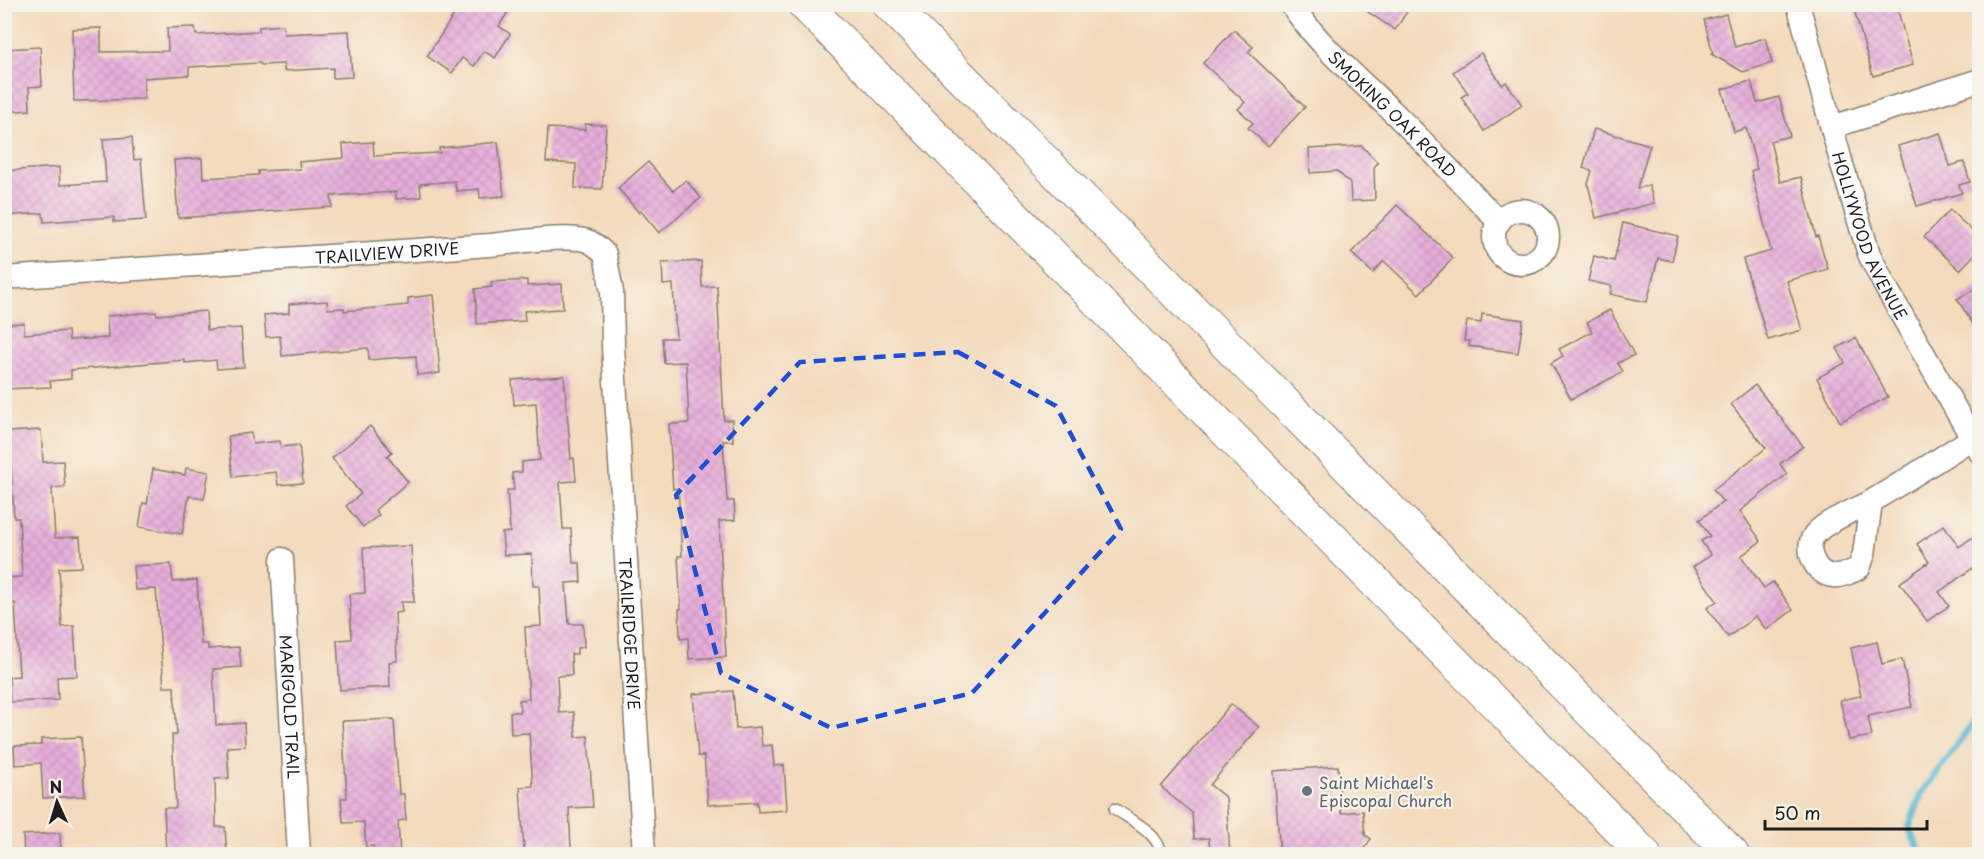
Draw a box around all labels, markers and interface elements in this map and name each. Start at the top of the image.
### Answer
street label: SMOKING OAK ROAD [1323,45,1463,183]
street label: HOLLYWOOD AVENUE [1827,149,1914,324]
street label: TRAILVIEW DRIVE [314,235,460,269]
street label: TRAILRIDGE DRIVE [614,557,647,711]
street label: MARIGOLD TRAIL [274,634,307,780]
place label: Saint Michael's Episcopal Church [1319,770,1452,812]
north arrow [27,772,87,832]
text: N [49,774,63,798]
marker: Saint Michael's Episcopal Church [1300,784,1314,798]
scale bar [1765,793,1927,831]
text: 50 m [1774,799,1821,826]

